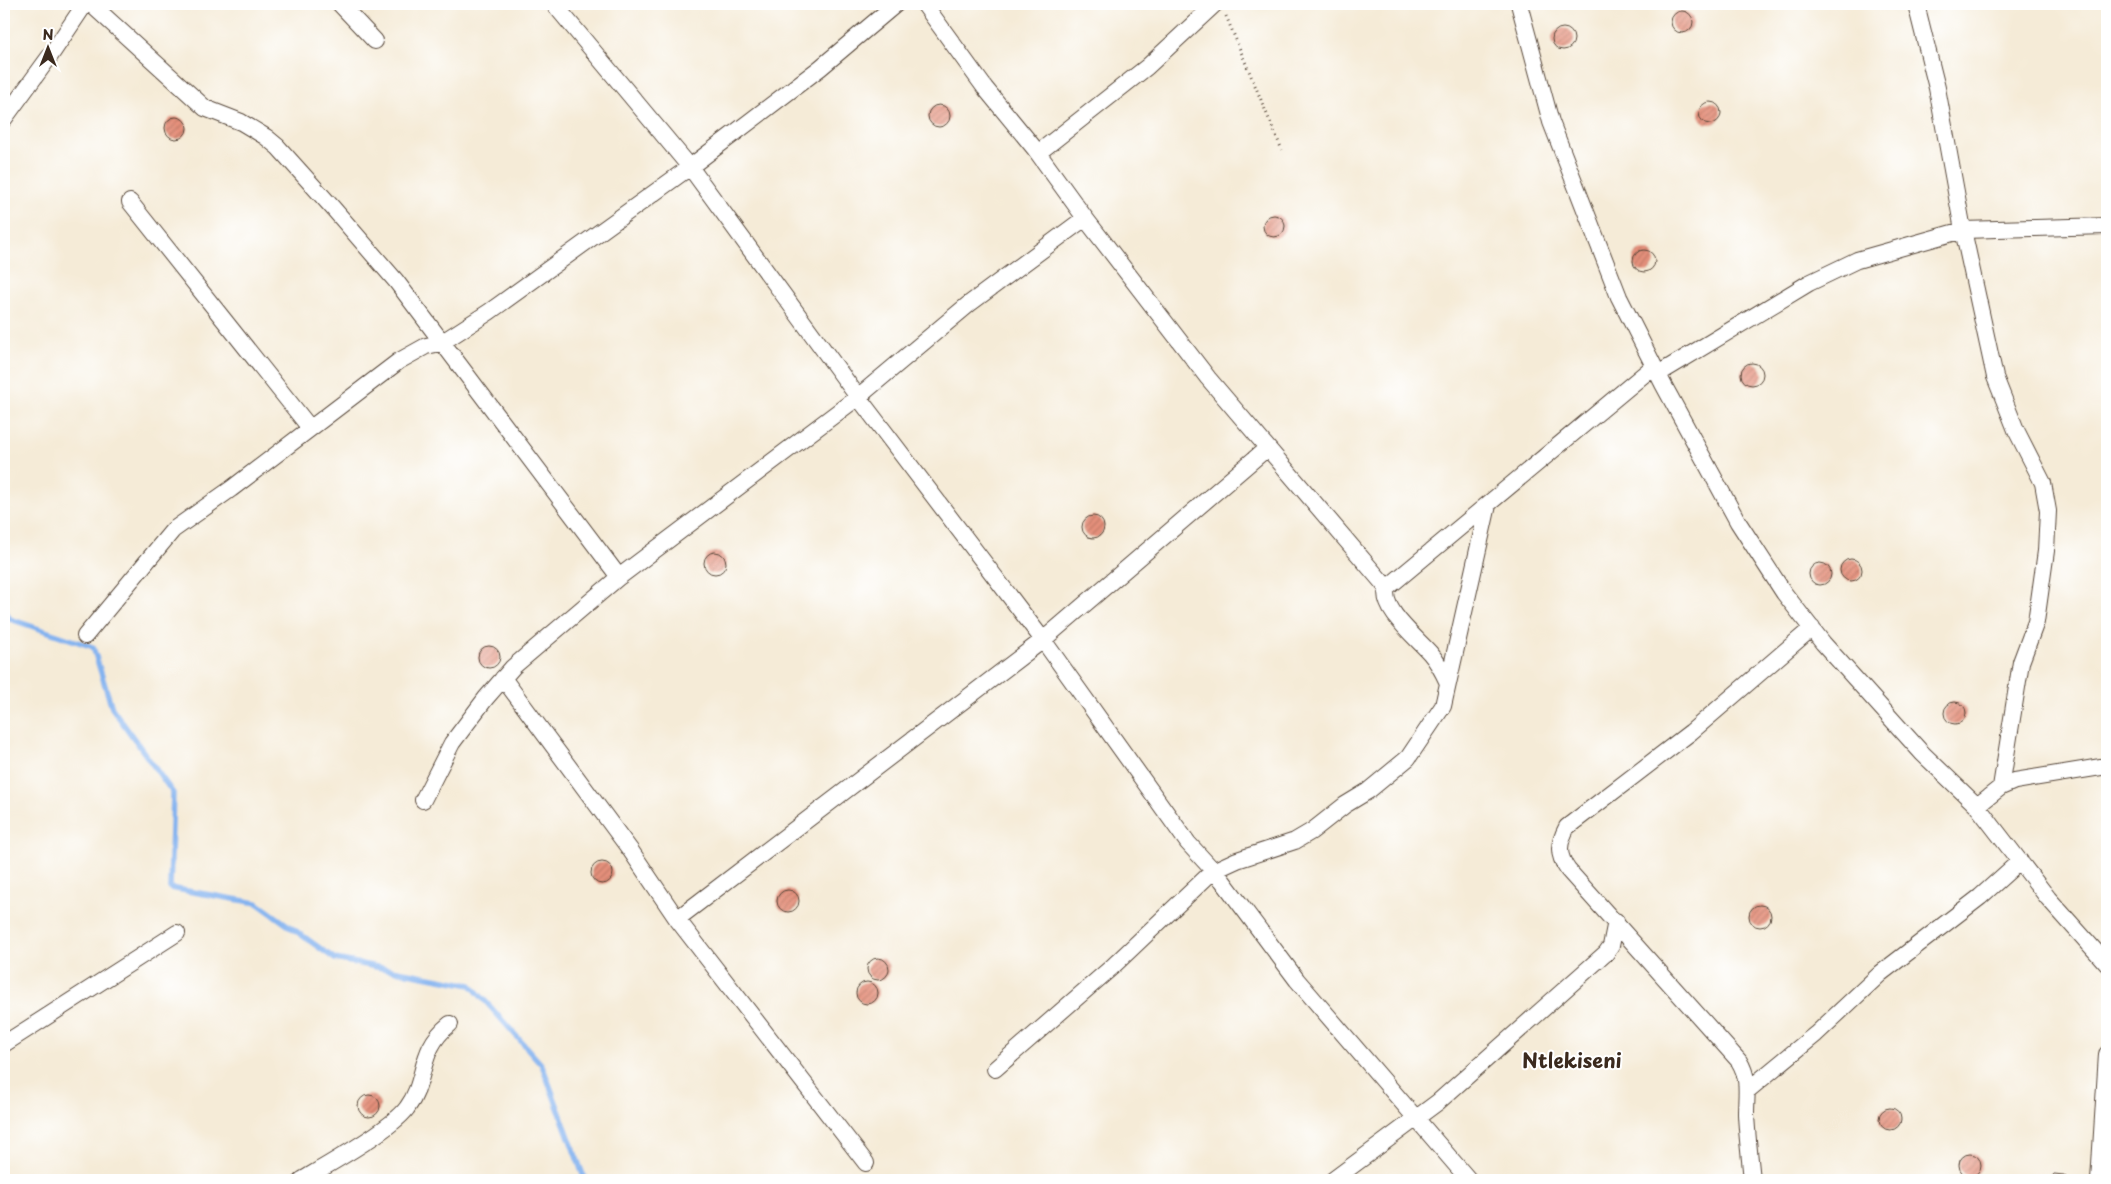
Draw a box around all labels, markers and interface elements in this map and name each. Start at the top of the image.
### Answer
north arrow [22,22,72,72]
text: N [42,24,54,45]
district label: Ntlekiseni [1522,1045,1622,1075]

